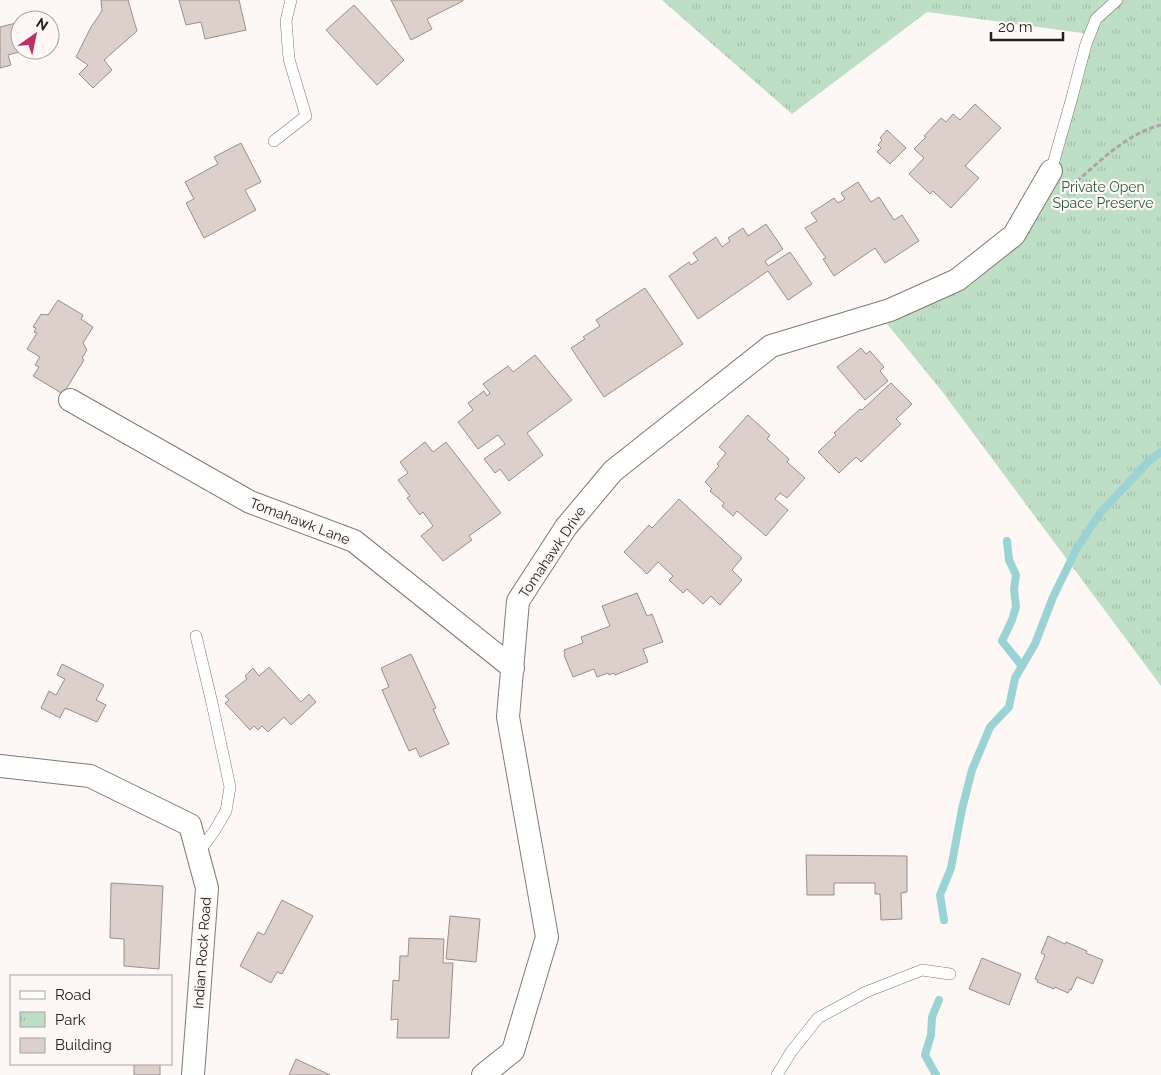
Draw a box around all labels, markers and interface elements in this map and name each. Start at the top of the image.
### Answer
north arrow [10,10,60,60]
scale bar [991,10,1064,42]
text: N [33,14,51,34]
text: 20 m [998,18,1033,36]
park label: Private Open Space Preserve [1052,179,1154,211]
street label: Tomahawk Lane [248,495,352,547]
street label: Tomahawk Drive [515,503,589,601]
street label: Indian Rock Road [190,896,214,1010]
legend [10,975,172,1065]
text: Road [55,986,91,1004]
text: Park [55,1011,86,1029]
text: Building [55,1036,112,1054]

